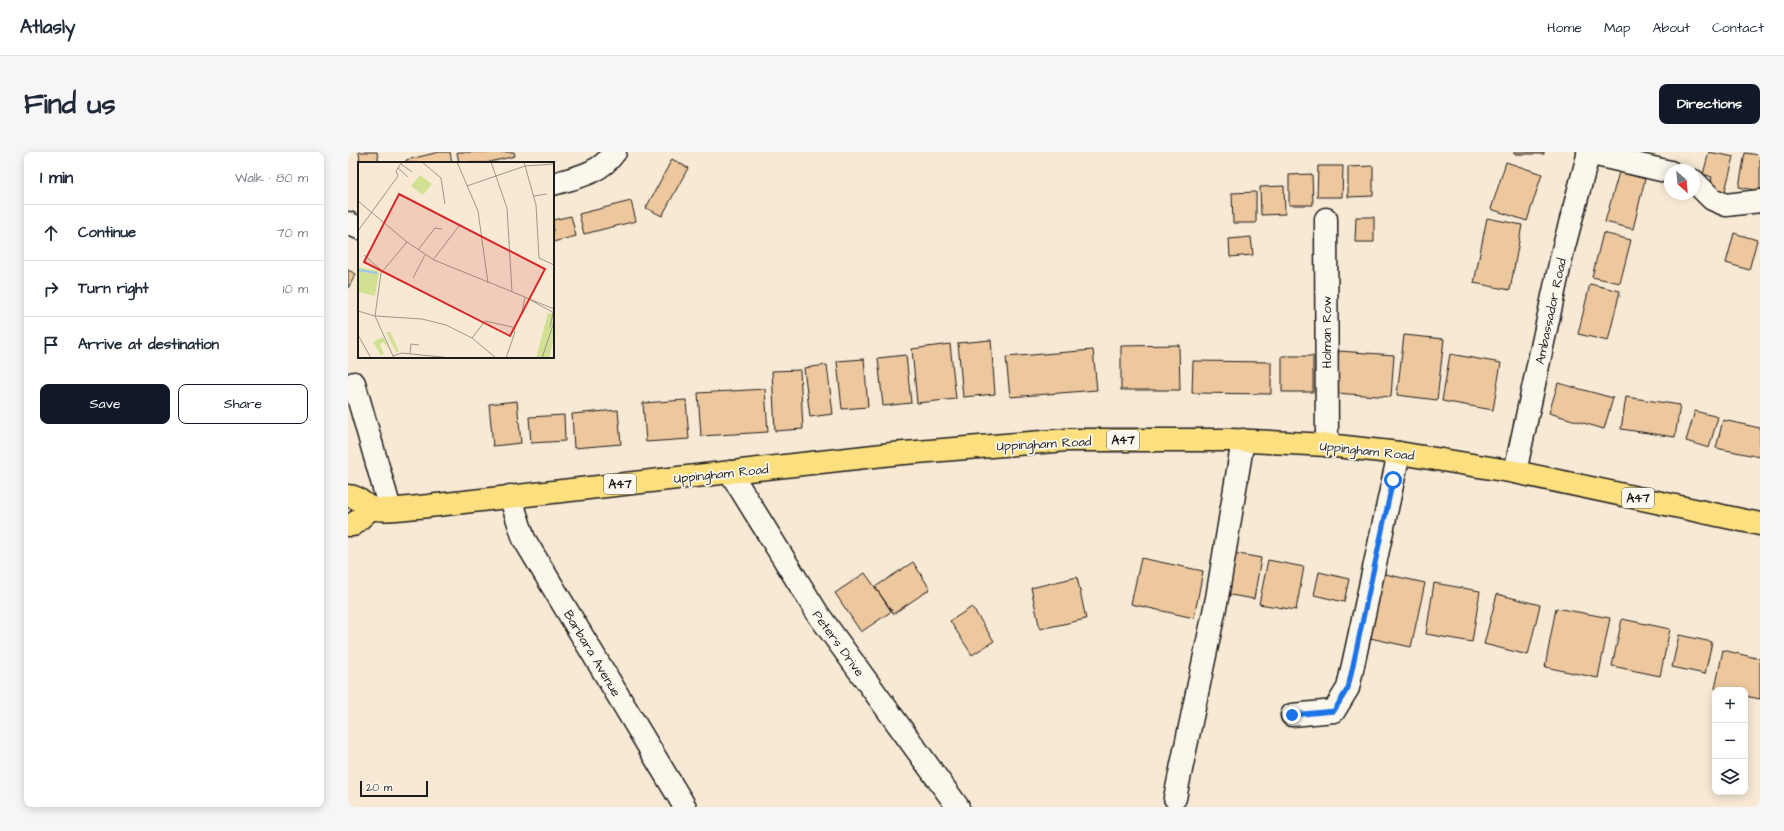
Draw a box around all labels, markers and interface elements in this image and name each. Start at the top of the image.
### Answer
text: Atlasly [20,14,75,41]
text: Home [1547,18,1582,38]
text: Map [1604,18,1630,38]
text: About [1652,18,1690,38]
text: Contact [1712,18,1764,38]
button: Directions [1659,84,1760,124]
text: Find us [24,85,115,124]
inset map [358,162,554,358]
north arrow [1664,164,1700,200]
text: 1 min [40,166,73,190]
text: Walk · 80 m [235,169,308,187]
icon: ahead [40,222,62,244]
text: Continue [78,222,136,243]
text: 70 m [276,224,308,242]
street label: Ambassador Road [1531,256,1571,366]
icon: right [40,278,62,300]
text: Turn right [78,278,149,299]
text: 10 m [283,280,308,298]
street label: Holman Row [1318,296,1336,368]
icon: arrive [40,334,62,356]
text: Arrive at destination [78,334,219,355]
button: Save [40,384,170,424]
button: Share [178,384,308,424]
road number: A47 [1107,430,1139,450]
street label: Uppingham Road [996,433,1092,456]
street label: Uppingham Road [1319,437,1415,466]
street label: Uppingham Road [673,460,770,489]
route start [1384,471,1402,489]
road number: A47 [604,474,636,494]
road number: A47 [1622,488,1654,508]
street label: Barbara Avenue [559,607,625,700]
street label: Peters Drive [808,607,868,680]
map controls [1712,687,1748,795]
button: + [1712,687,1748,723]
route end [1283,706,1301,724]
button: − [1712,723,1748,759]
button: layers [1712,759,1748,795]
scale bar [360,779,428,798]
text: 20 m [366,780,392,795]

